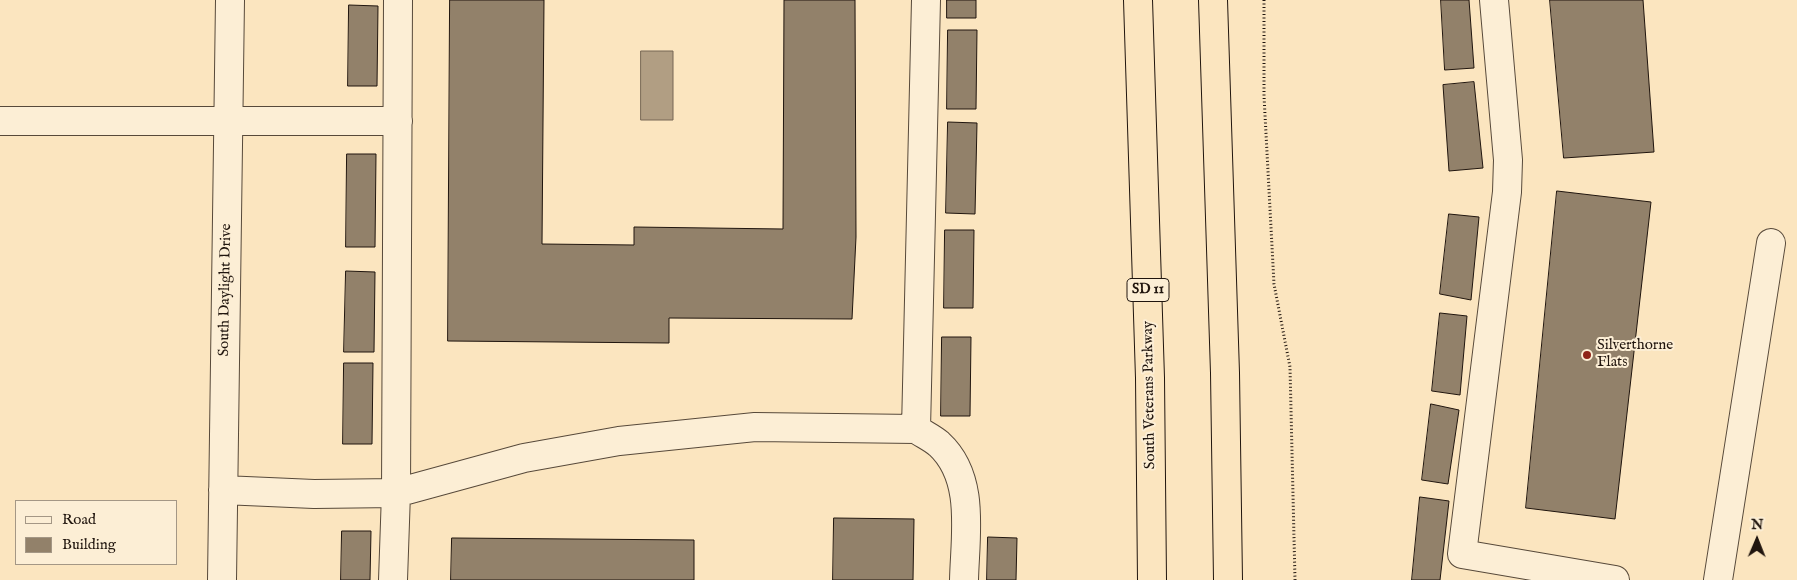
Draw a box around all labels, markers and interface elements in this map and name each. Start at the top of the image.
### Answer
street label: South Daylight Drive [216,223,236,357]
road number: SD 11 [1127,278,1169,302]
street label: South Veterans Parkway [1140,321,1160,469]
place label: Silverthorne Flats [1597,337,1673,372]
marker: Silverthorne Flats [1581,349,1593,361]
legend [15,500,178,565]
text: Road [62,510,96,529]
north arrow [1732,515,1782,565]
text: N [1751,516,1763,534]
text: Building [62,535,116,554]

